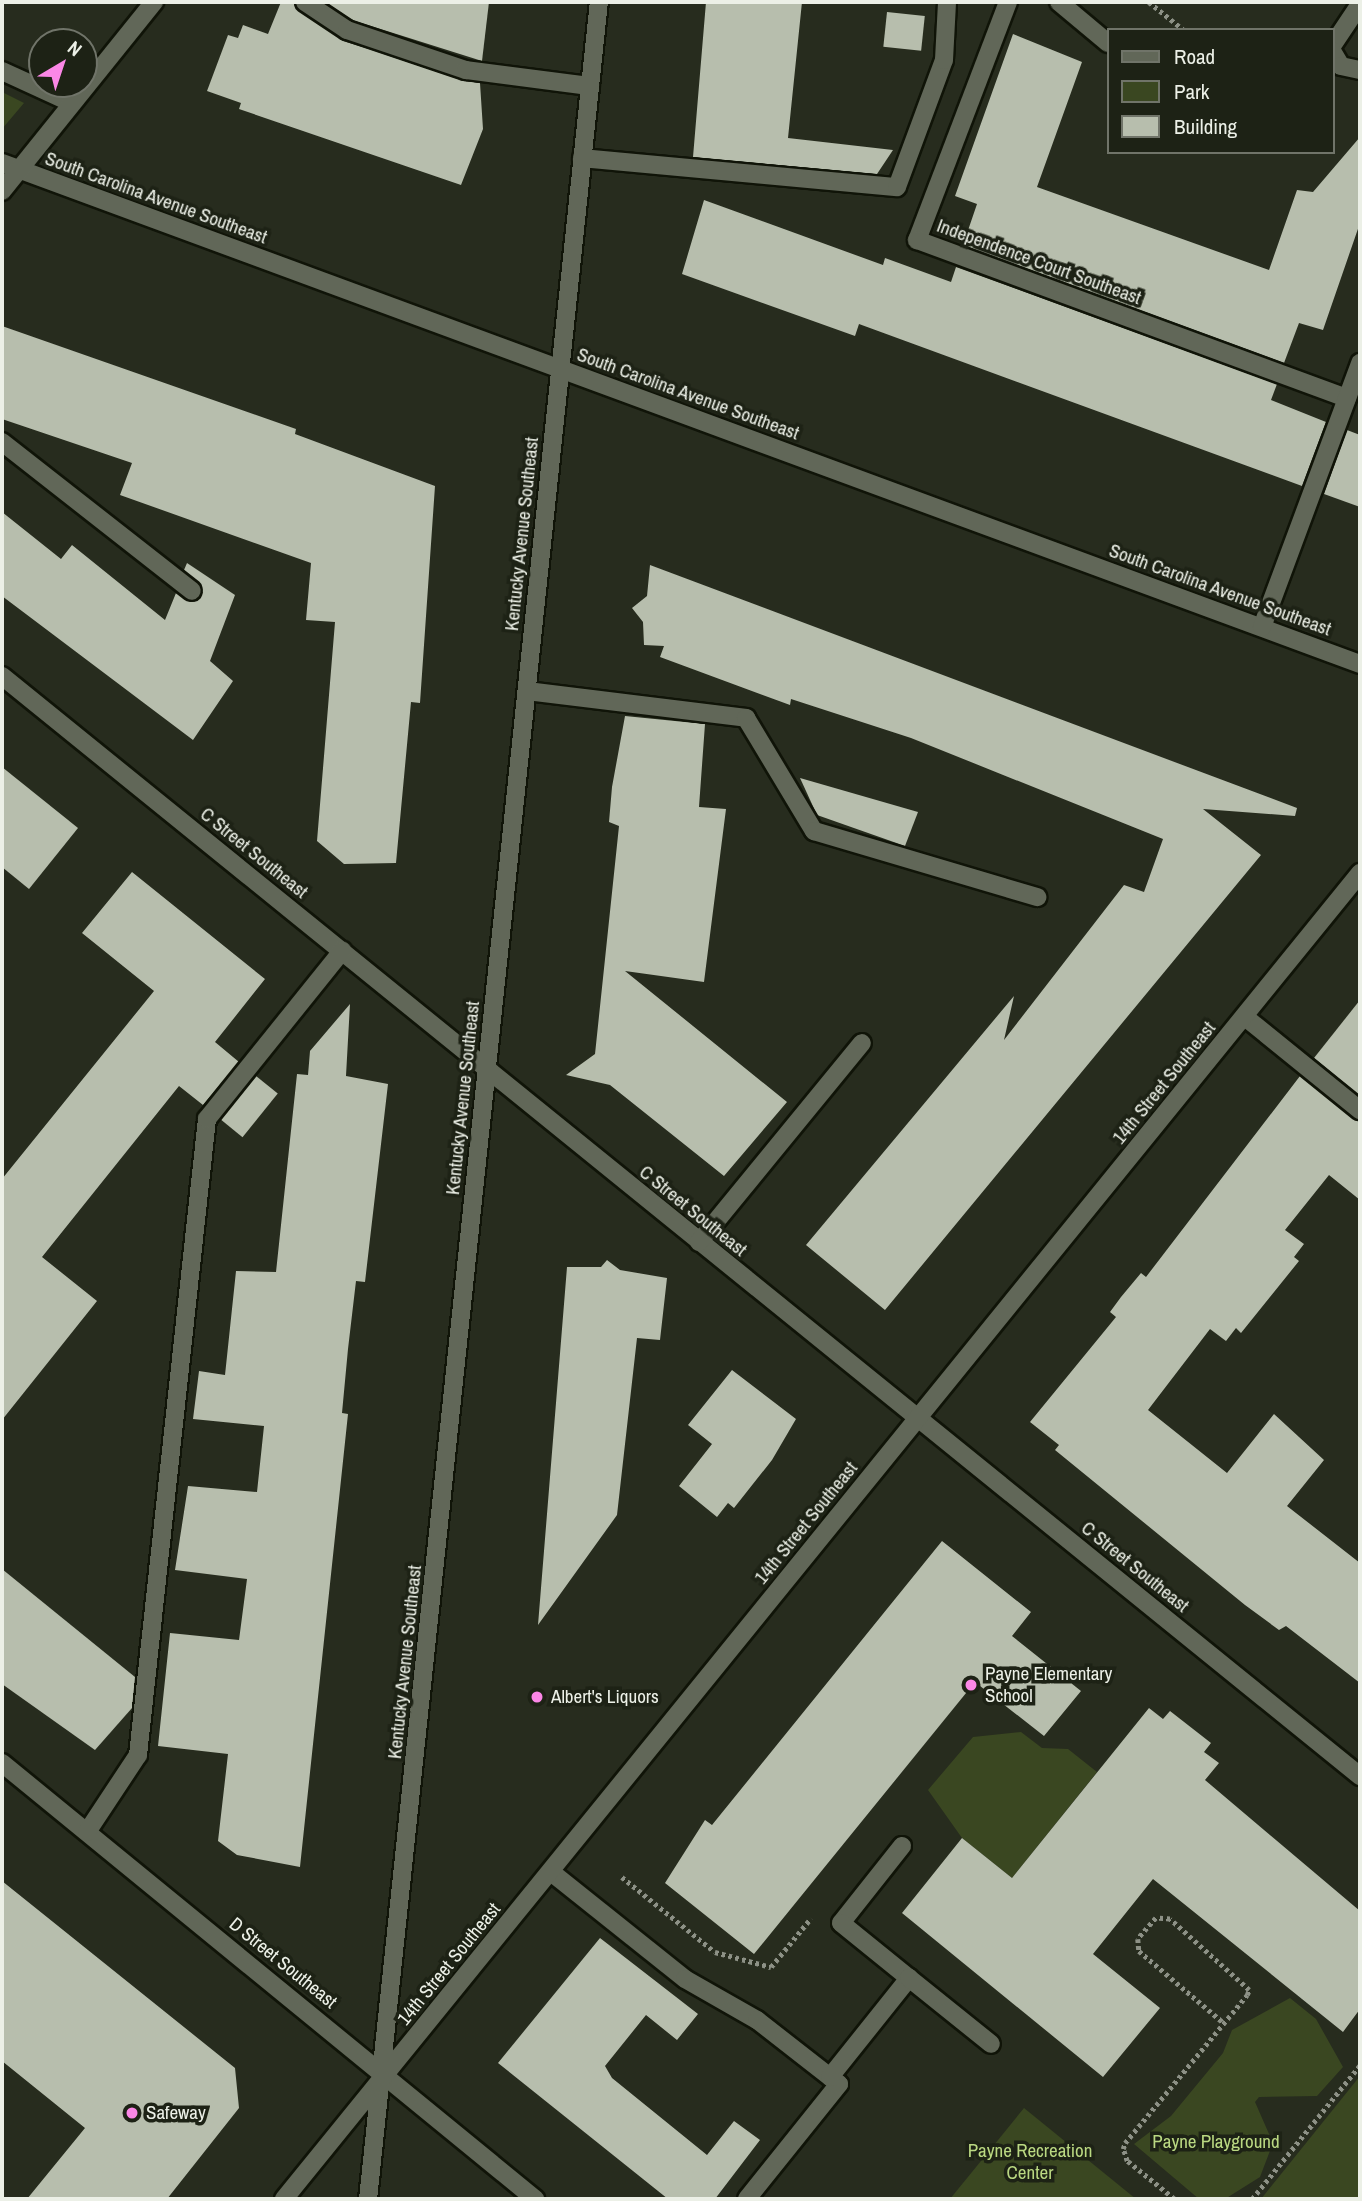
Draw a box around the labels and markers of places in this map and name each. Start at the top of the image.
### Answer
place label: Payne Elementary School [985,1663,1112,1707]
marker: Payne Elementary School [963,1677,979,1693]
place label: Albert's Liquors [551,1686,659,1708]
marker: Albert's Liquors [529,1689,545,1705]
place label: Safeway [146,2102,206,2124]
marker: Safeway [124,2105,140,2121]

